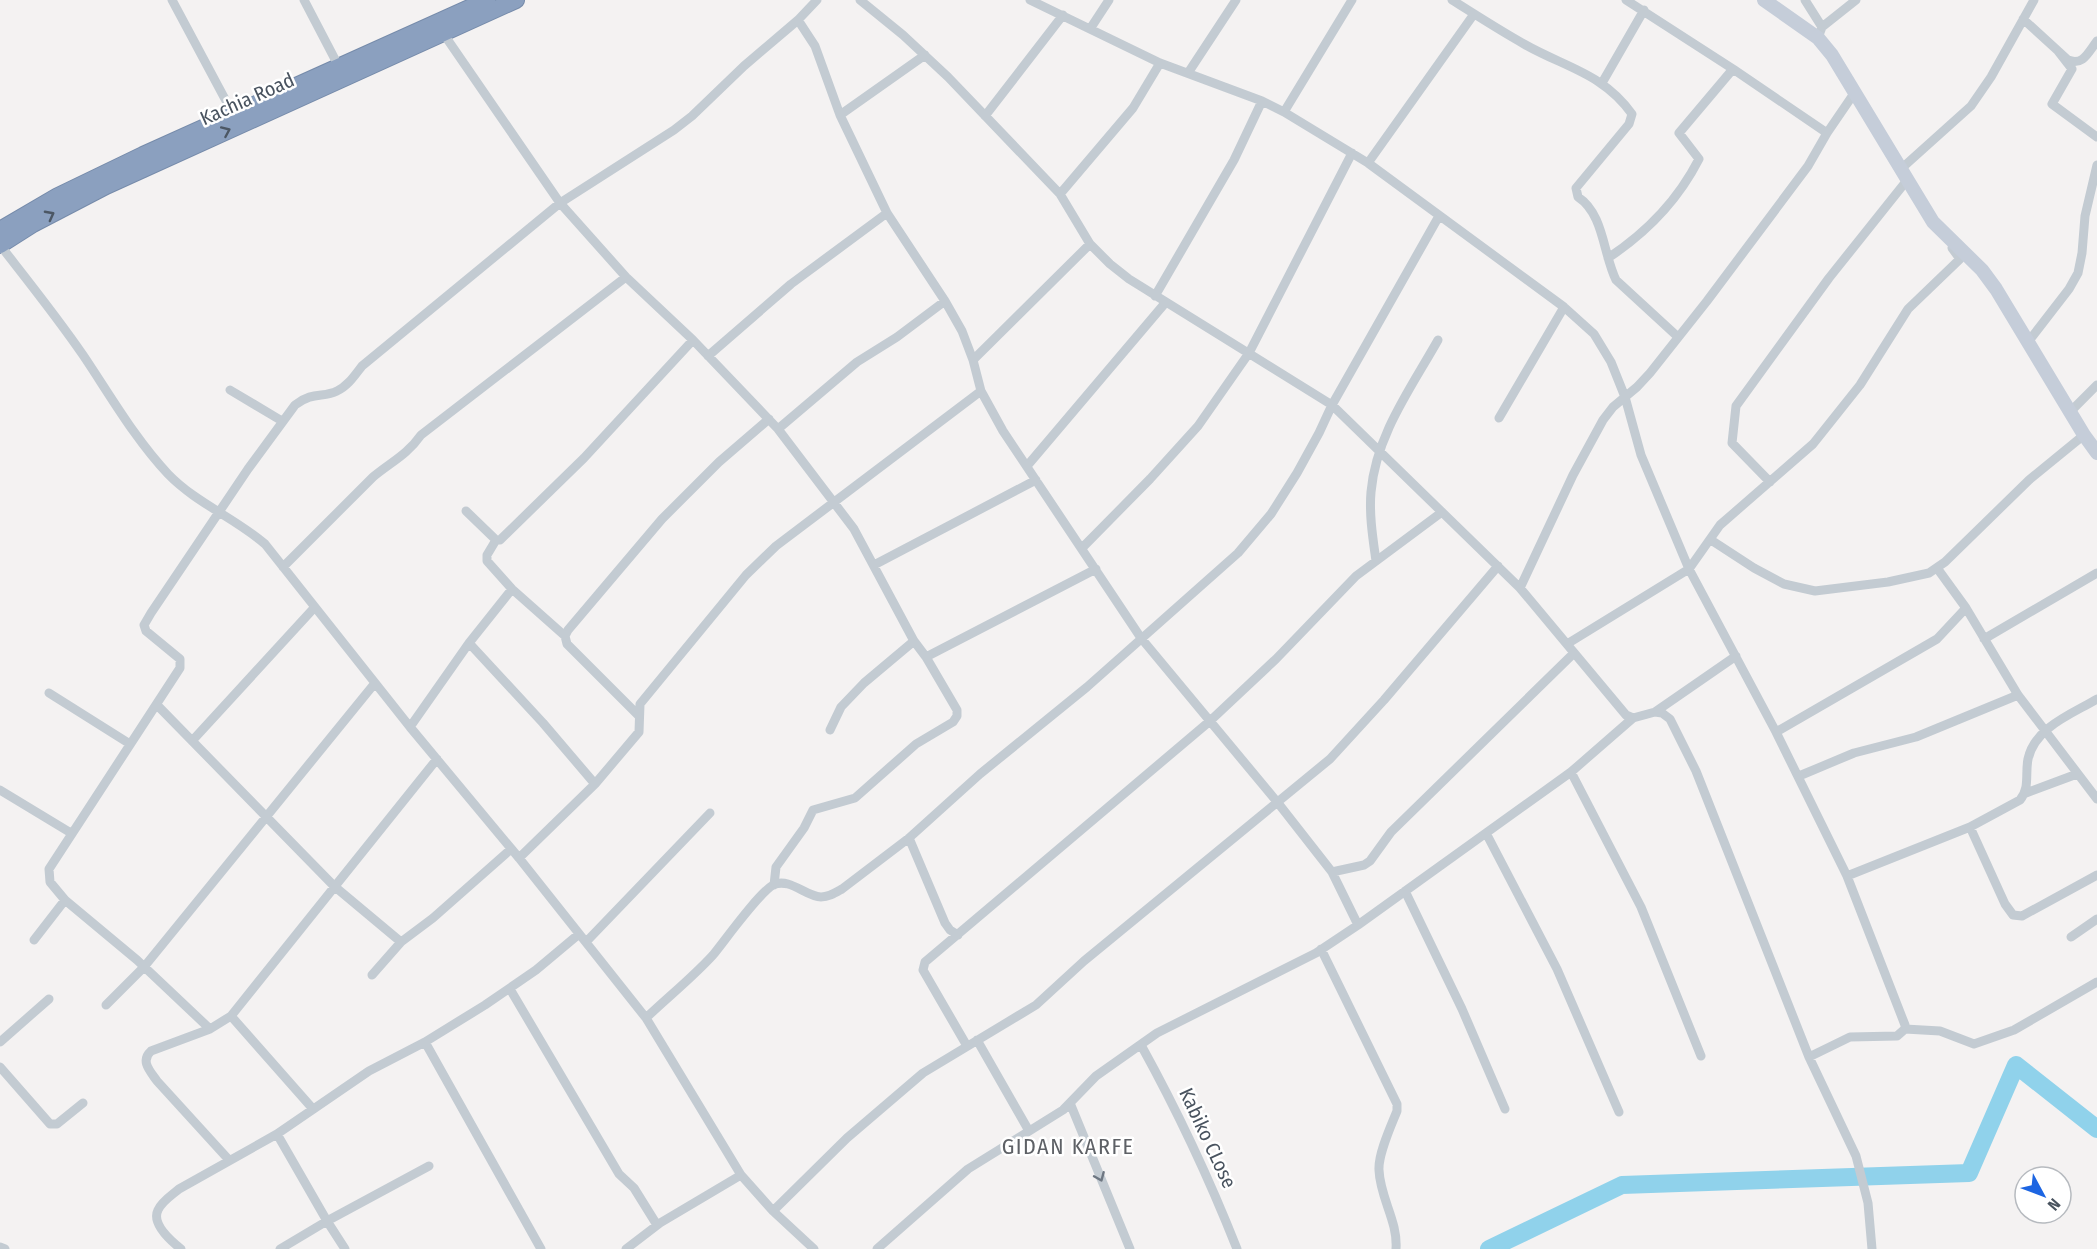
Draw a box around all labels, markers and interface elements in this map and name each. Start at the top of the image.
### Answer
street label: Kachia Road [196,68,298,130]
one-way arrow [220,126,231,138]
one-way arrow [44,211,55,222]
street label: Kabiko CLose [1174,1084,1242,1192]
district label: GIDAN KARFE [1002,1133,1134,1160]
north arrow [2013,1165,2073,1225]
one-way arrow [1093,1170,1105,1181]
text: N [2044,1195,2064,1214]

